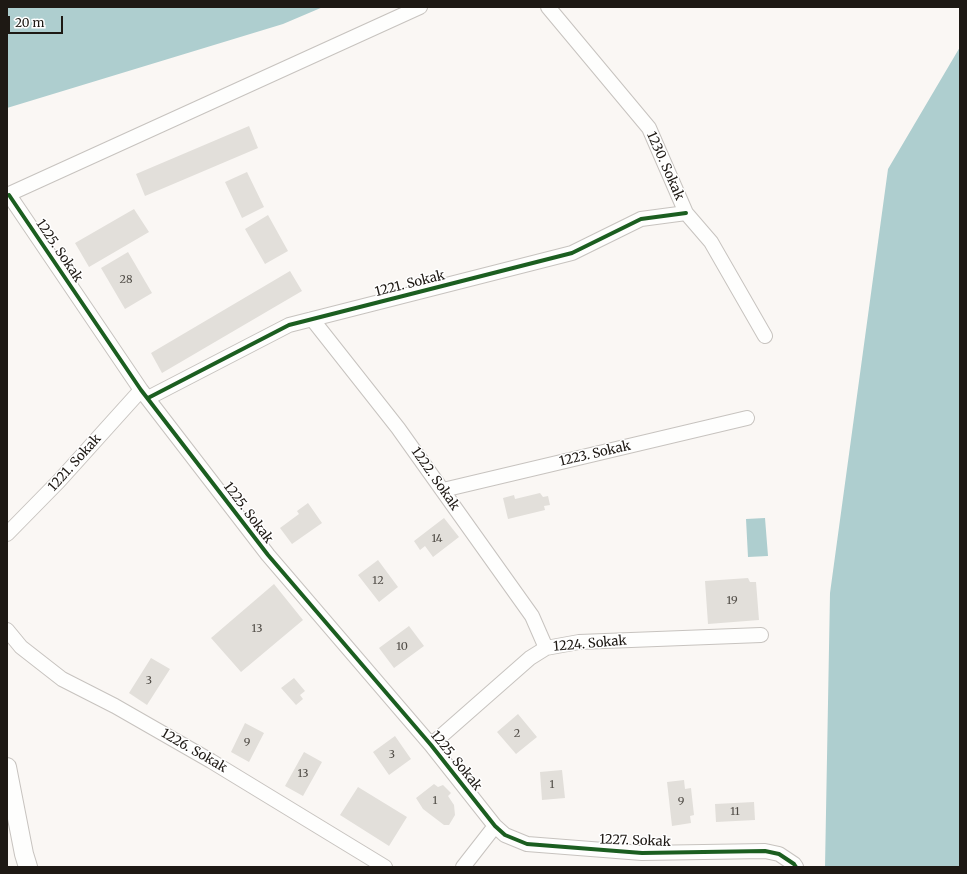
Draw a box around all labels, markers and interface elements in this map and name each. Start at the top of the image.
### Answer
scale bar [10,8,65,34]
text: 20 m [15,15,44,30]
street label: 1230. Sokak [643,129,687,203]
street label: 1225. Sokak [32,217,86,285]
street label: 1221. Sokak [373,268,447,300]
house number: 28 [120,273,132,287]
street label: 1221. Sokak [45,431,105,495]
street label: 1223. Sokak [558,438,632,470]
street label: 1222. Sokak [408,444,462,514]
street label: 1225. Sokak [220,479,276,547]
house number: 14 [431,532,443,546]
house number: 12 [372,574,384,588]
house number: 19 [726,594,738,608]
house number: 13 [252,622,262,636]
street label: 1224. Sokak [553,633,627,655]
house number: 10 [396,640,408,654]
house number: 3 [146,674,152,688]
street label: 1226. Sokak [158,726,230,776]
house number: 2 [514,727,520,741]
street label: 1225. Sokak [427,728,485,794]
house number: 9 [244,736,250,750]
house number: 3 [389,748,395,762]
house number: 13 [298,767,308,781]
house number: 1 [550,778,554,792]
house number: 1 [433,794,437,808]
house number: 9 [678,795,684,809]
house number: 11 [730,805,740,819]
street label: 1227. Sokak [599,832,671,850]

